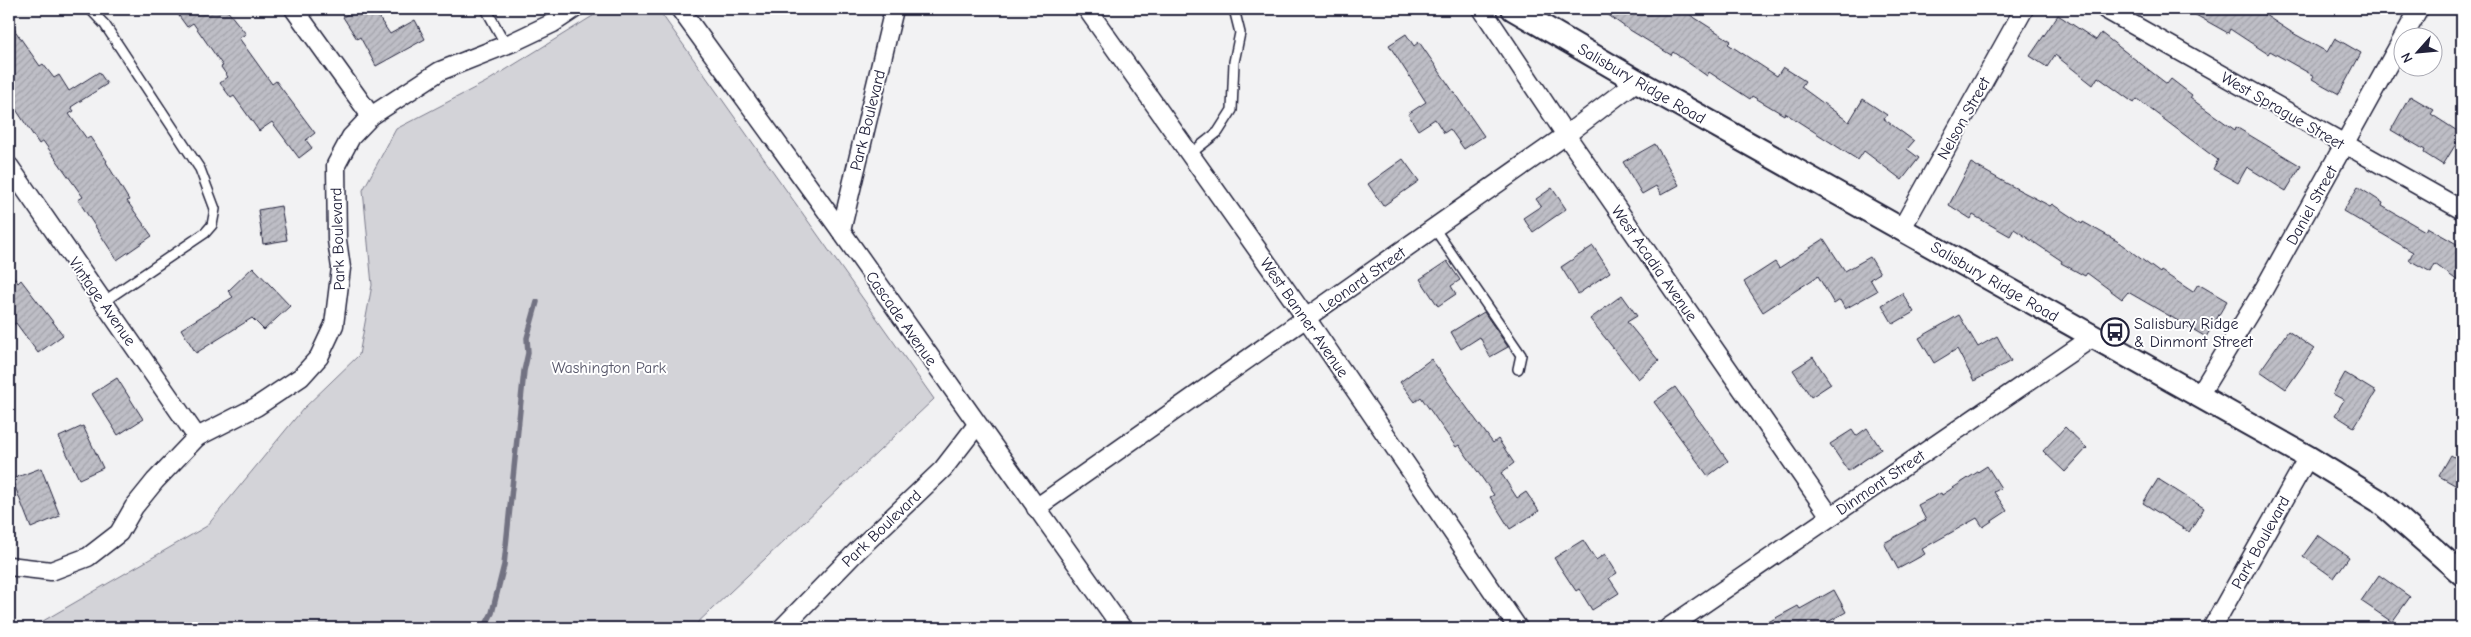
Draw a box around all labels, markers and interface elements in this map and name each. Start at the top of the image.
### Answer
north arrow [2394,28,2444,78]
street label: Salisbury Ridge Road [1574,40,1709,128]
text: N [2397,50,2417,66]
street label: Park Boulevard [847,68,889,172]
street label: West Sprague Street [2218,68,2348,154]
street label: Nelson Street [1934,74,1994,163]
street label: Daniel Street [2283,162,2341,248]
street label: Park Boulevard [327,187,349,291]
street label: West Acadia Avenue [1607,202,1701,325]
street label: Salisbury Ridge Road [1927,238,2062,326]
street label: Leonard Street [1316,243,1409,316]
street label: Vintage Avenue [65,254,139,349]
street label: West Banner Avenue [1256,254,1352,381]
street label: Cascade Avenue [862,268,940,369]
place label: Salisbury Ridge & Dinmont Street [2134,315,2253,351]
bus stop icon: Salisbury Ridge & Dinmont Street [2100,317,2130,347]
park label: Washington Park [552,359,667,377]
street label: Dinmont Street [1833,446,1929,519]
street label: Park Boulevard [838,486,925,571]
street label: Park Boulevard [2228,493,2294,592]

